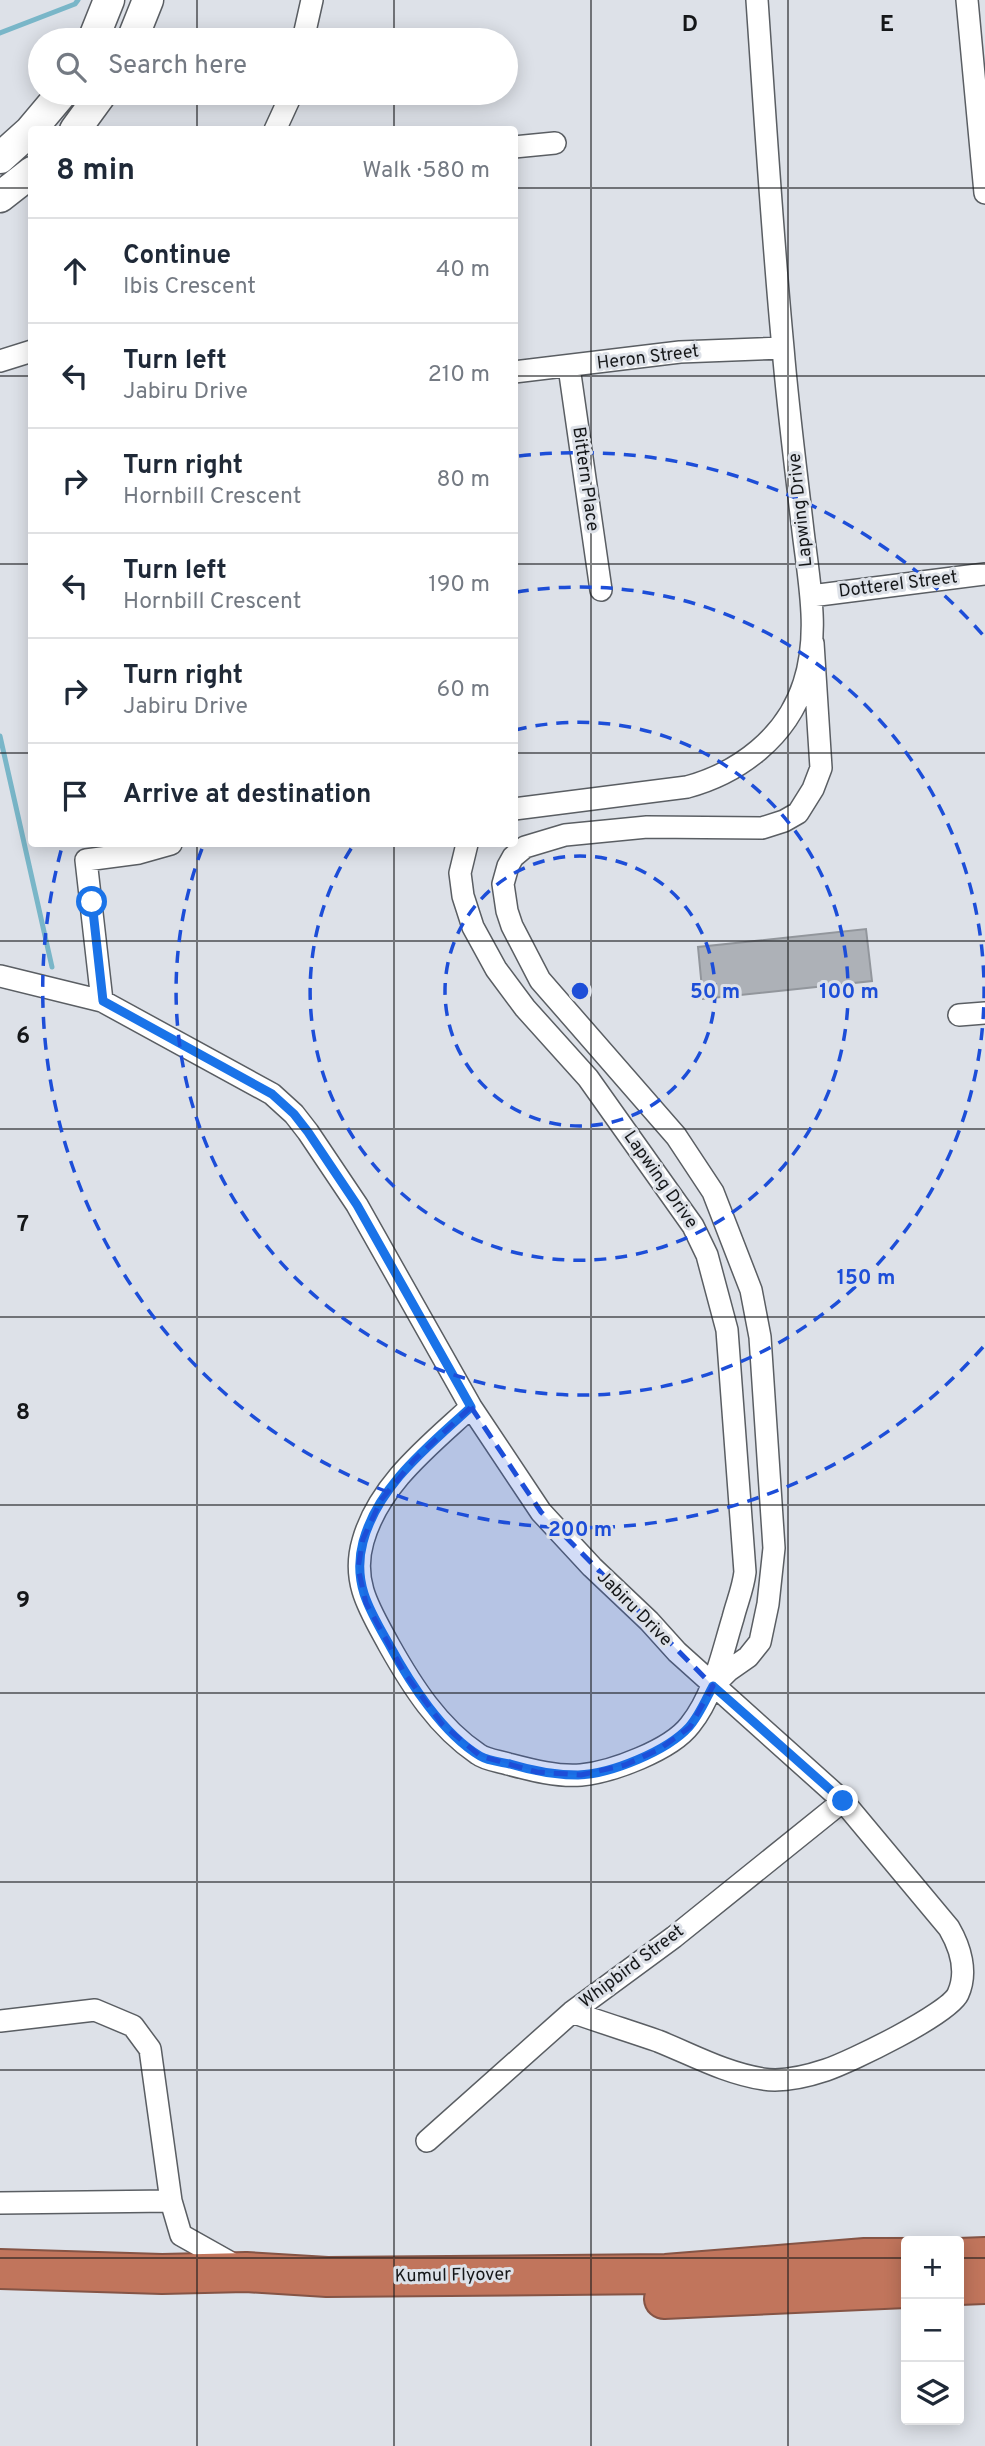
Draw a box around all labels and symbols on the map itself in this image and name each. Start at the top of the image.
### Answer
text: D [682,11,698,40]
text: E [880,11,894,40]
street label: Heron Street [596,340,700,376]
street label: Bittern Place [566,425,604,533]
street label: Lapwing Drive [784,452,818,568]
street label: Dotterel Street [837,566,959,604]
route start [76,886,107,917]
centre of rings [568,979,592,1003]
text: 50 m [690,979,740,1006]
text: 100 m [819,979,879,1006]
text: 6 [16,1023,30,1052]
street label: Lapwing Drive [618,1126,702,1234]
text: 7 [17,1211,29,1240]
text: 150 m [837,1265,895,1292]
text: 8 [16,1399,30,1428]
text: 200 m [548,1517,612,1544]
street label: Jabiru Drive [591,1566,677,1652]
text: 9 [16,1587,30,1616]
route end [827,1785,858,1816]
street label: Whipbird Street [575,1920,689,2014]
street label: Kumul Flyover [395,2263,511,2289]

